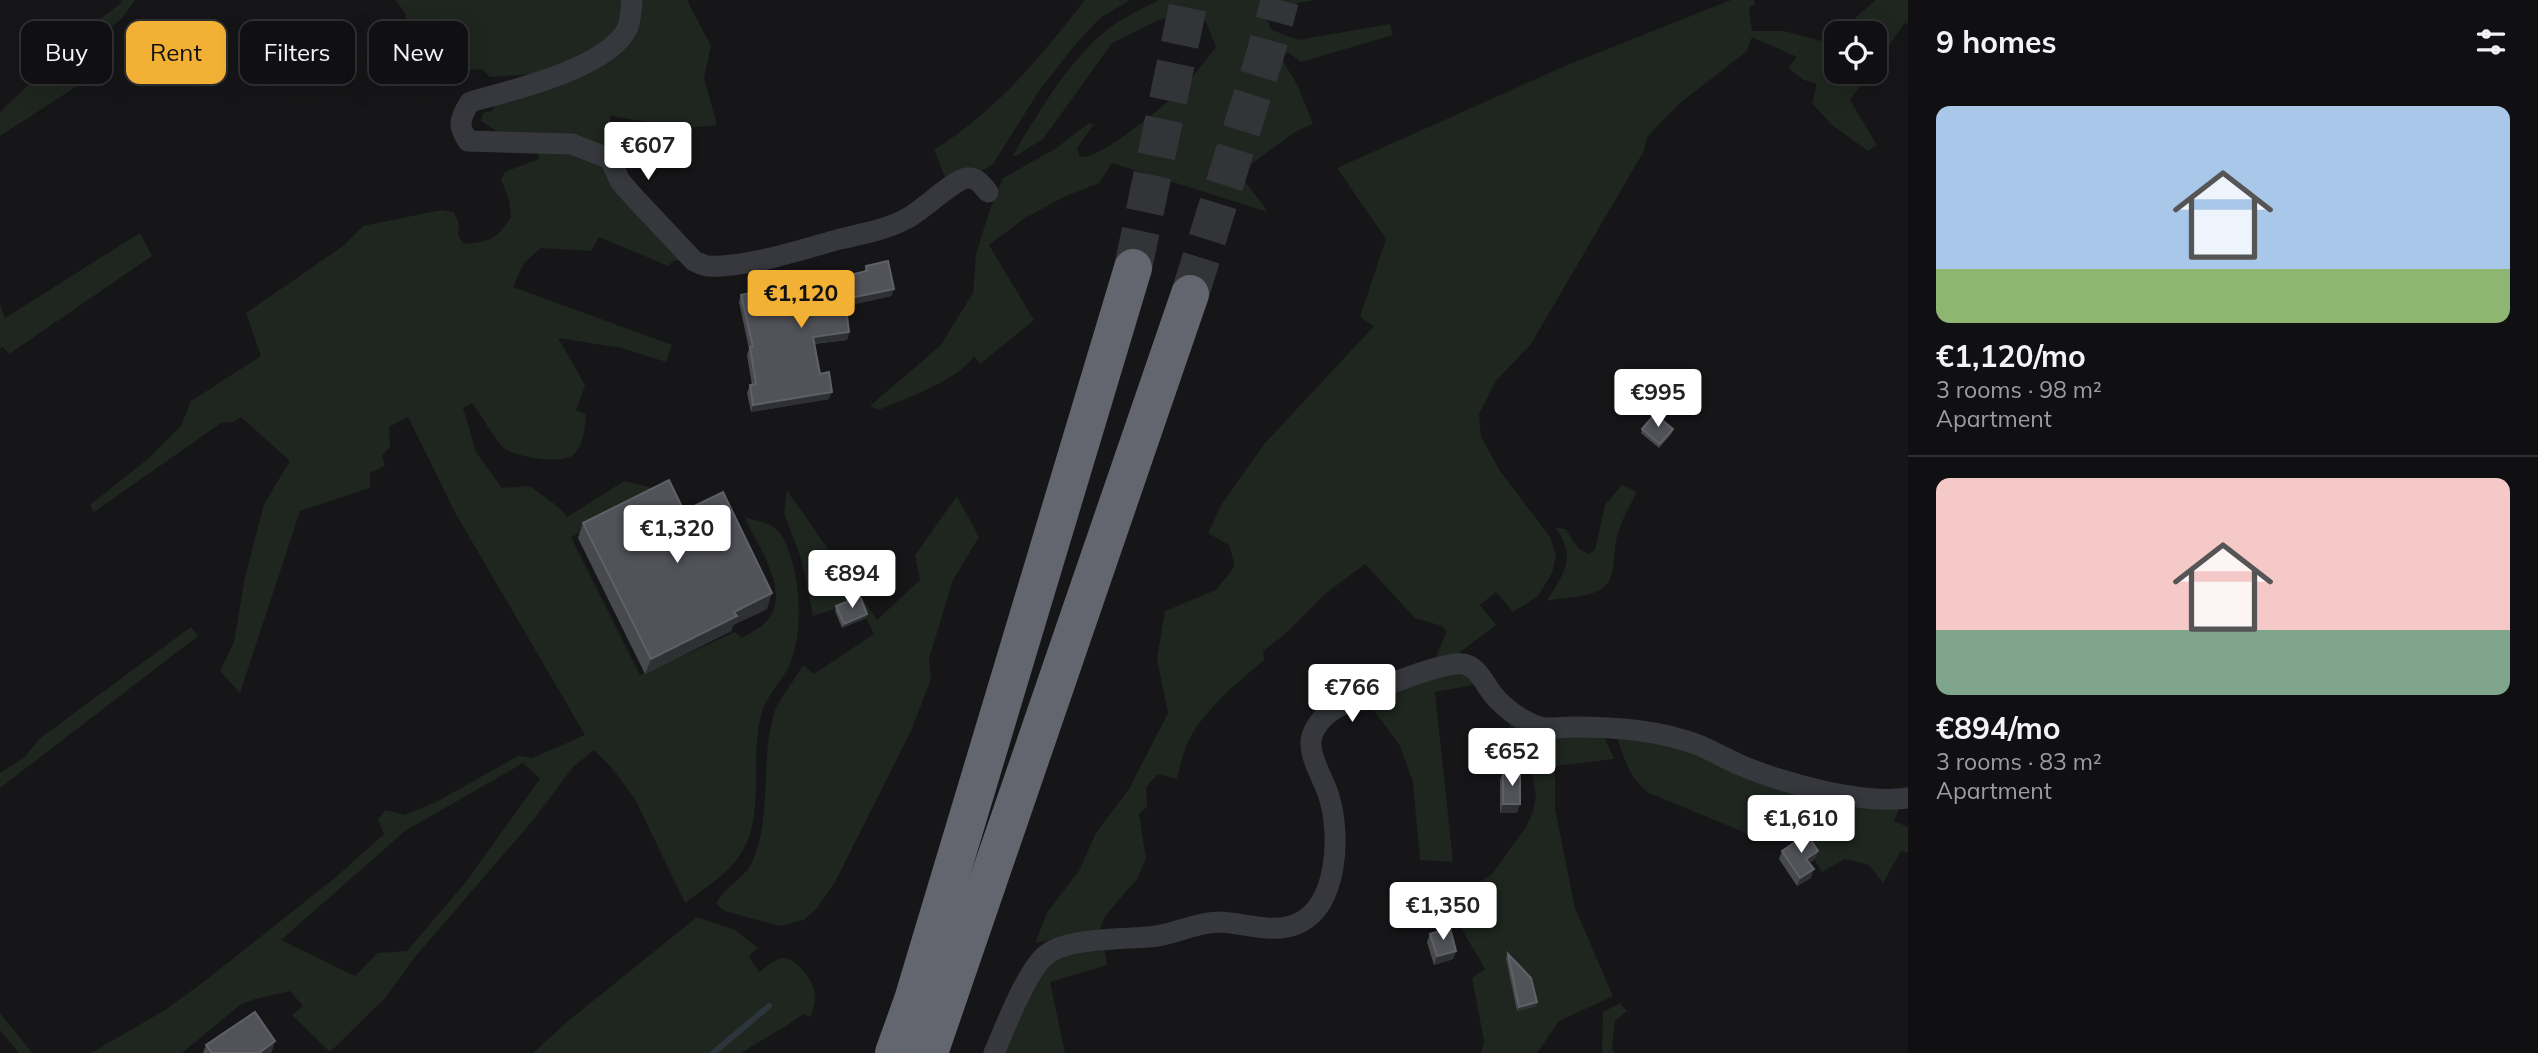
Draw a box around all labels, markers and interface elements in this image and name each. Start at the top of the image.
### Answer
chip: Buy [21,21,112,84]
chip: Rent [126,21,226,84]
chip: Filters [240,21,355,84]
chip: New [369,21,468,84]
map controls [1824,21,1887,84]
button: locate [1824,21,1887,84]
text: 9 homes [1936,23,2057,61]
icon: filters [2472,23,2510,61]
pin: €607 [607,122,689,182]
text: €607 [620,130,676,159]
icon: home [2160,152,2286,278]
pin: €1,120 [744,270,858,330]
text: €1,120 [764,278,838,307]
text: €1,120/mo [1936,337,2086,375]
pin: €995 [1617,370,1699,429]
text: 3 rooms · 98 m² [1936,375,2102,404]
text: €995 [1630,377,1686,406]
text: Apartment [1936,404,2052,433]
pin: €1,320 [620,505,734,565]
text: €1,320 [640,513,714,542]
icon: home [2160,524,2286,650]
pin: €894 [811,550,893,610]
text: €894 [824,558,880,587]
pin: €766 [1311,664,1393,724]
text: €766 [1324,672,1380,701]
text: €894/mo [1936,709,2060,747]
pin: €652 [1471,728,1553,788]
text: €652 [1484,736,1540,765]
text: 3 rooms · 83 m² [1936,747,2102,776]
text: Apartment [1936,776,2052,805]
pin: €1,610 [1744,796,1858,855]
text: €1,610 [1764,803,1838,832]
pin: €1,350 [1386,883,1500,942]
text: €1,350 [1406,890,1480,919]

